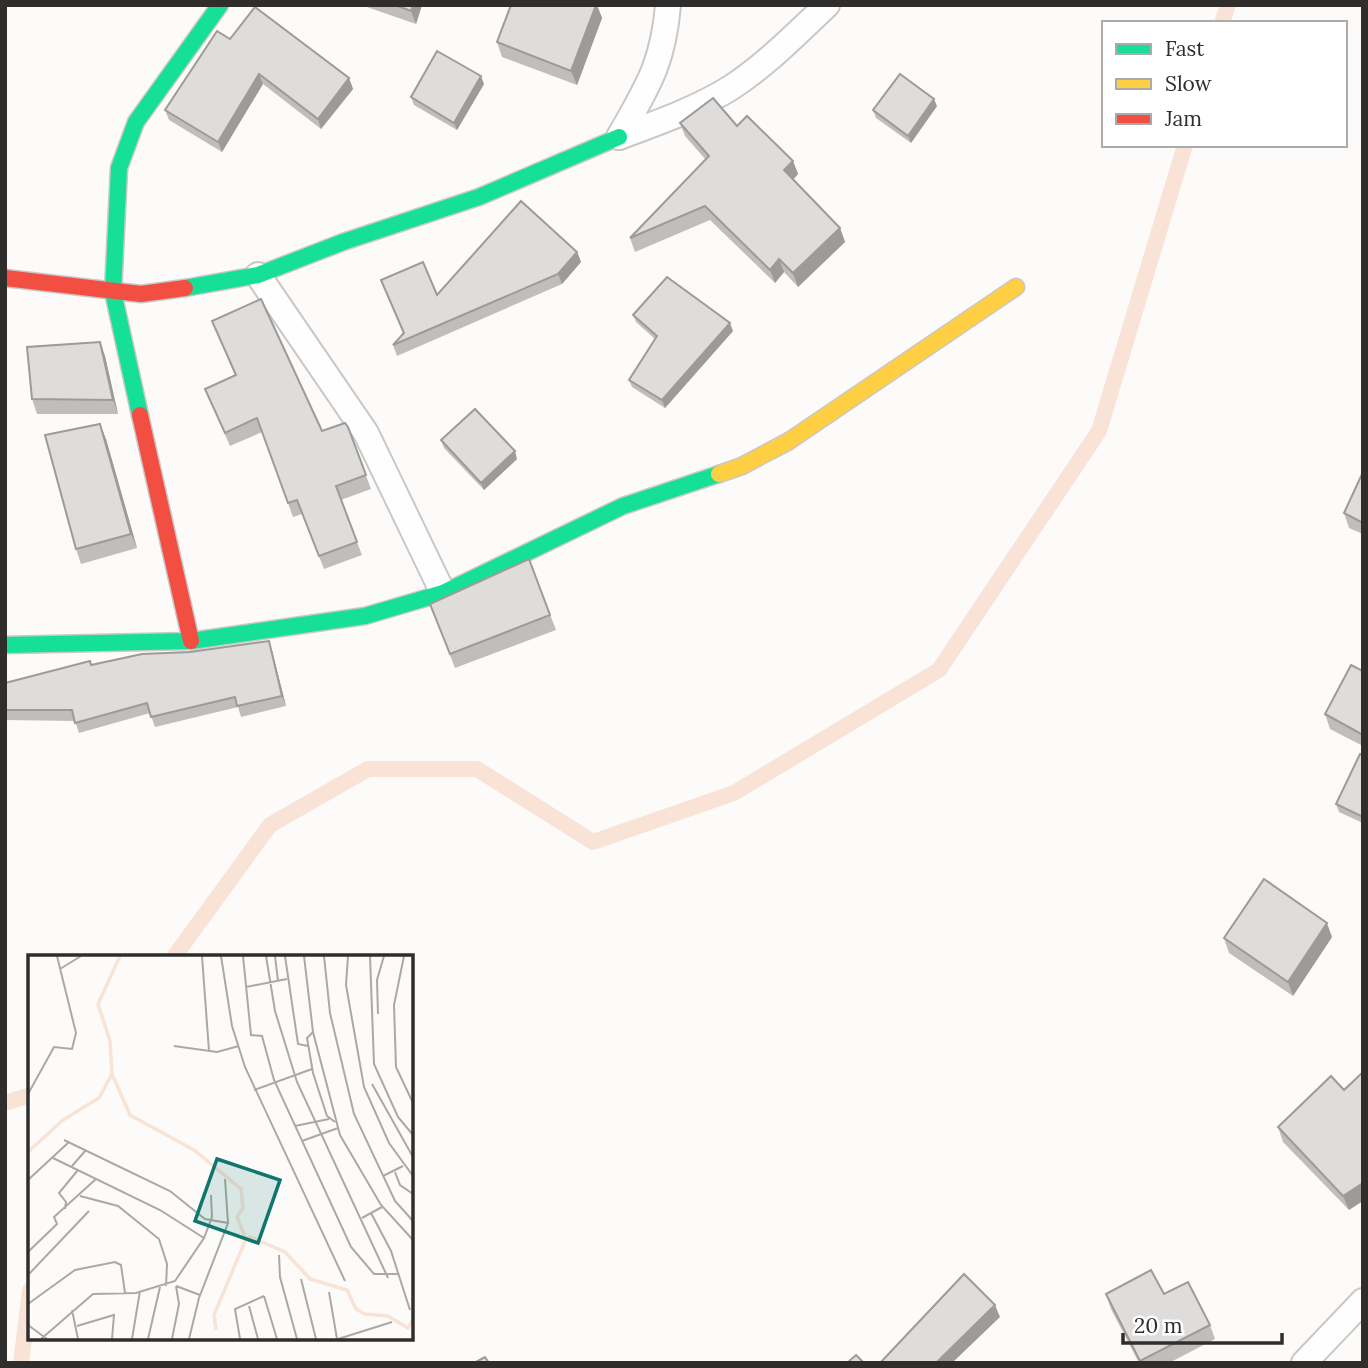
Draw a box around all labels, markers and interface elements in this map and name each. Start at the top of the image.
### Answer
legend [1102,21,1347,147]
text: Fast [1165,35,1205,62]
text: Slow [1165,70,1212,97]
text: Jam [1164,105,1202,132]
inset map [28,955,413,1340]
scale bar [1123,1302,1282,1346]
text: 20 m [1134,1312,1183,1339]

